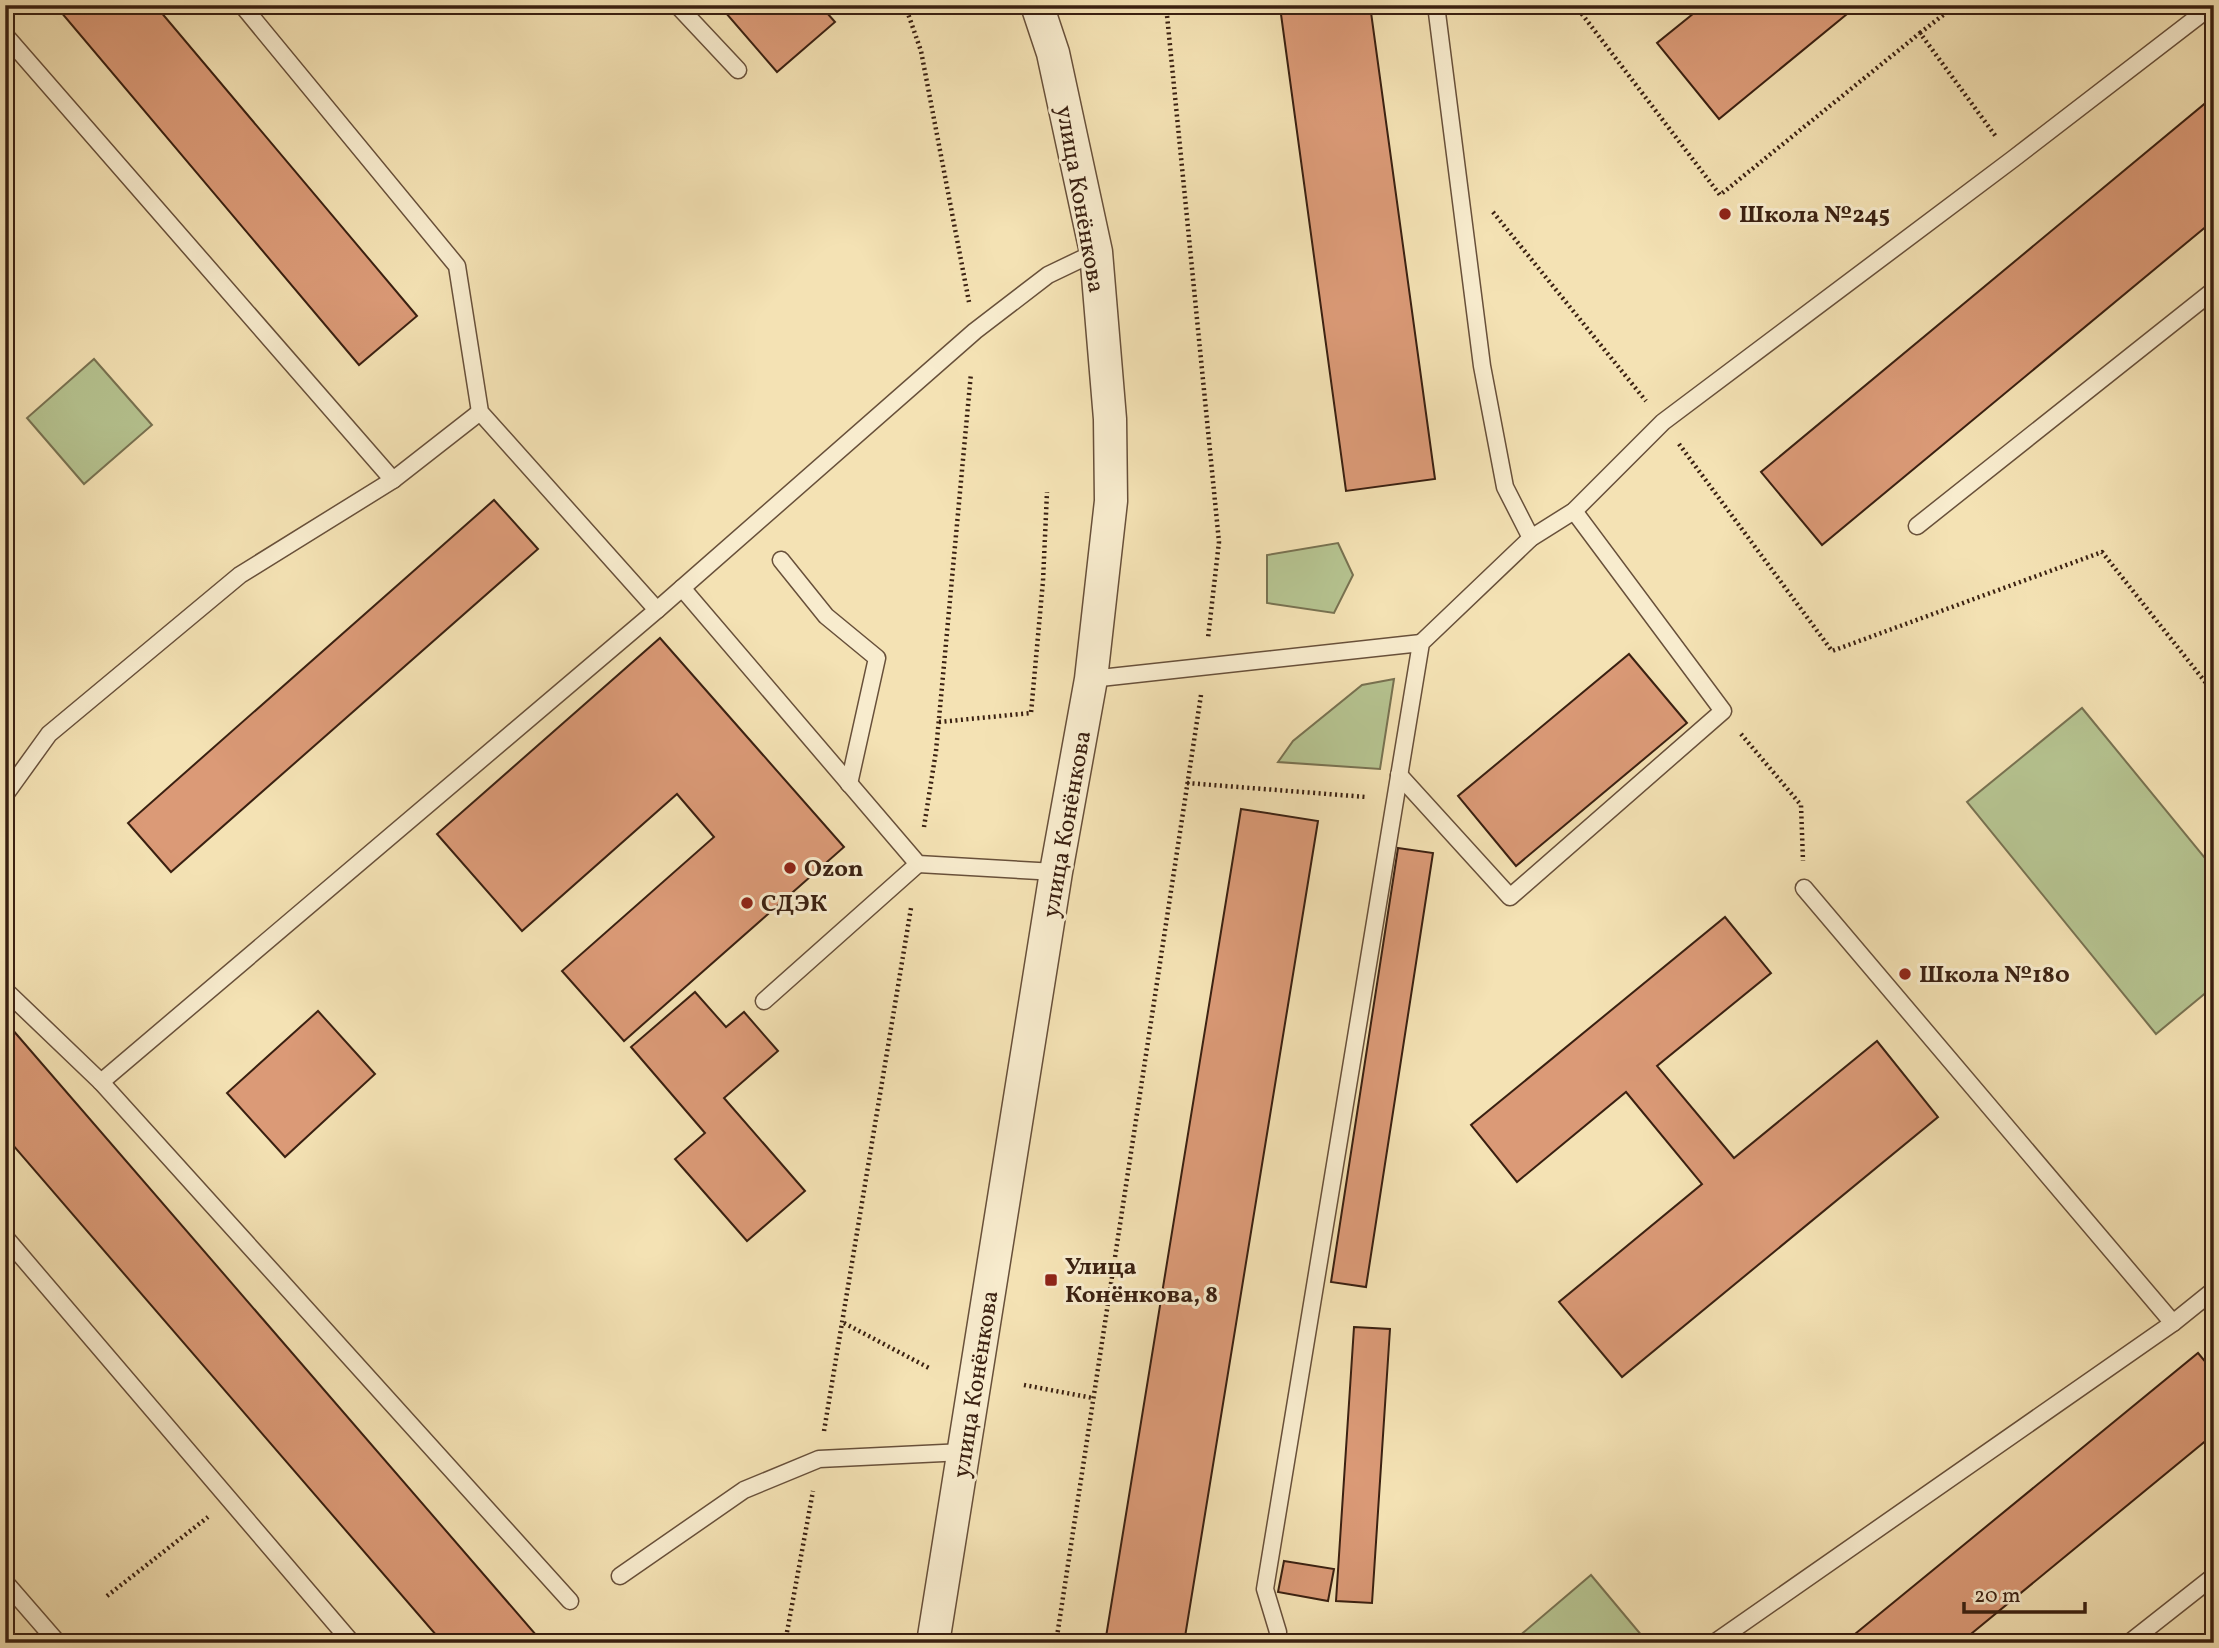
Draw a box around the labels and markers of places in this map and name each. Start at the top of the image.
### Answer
place label: Школа №245 [1739,199,1890,233]
marker: Школа №245 [1717,206,1733,222]
place label: Ozon [804,853,864,887]
marker: Ozon [782,860,798,876]
place label: СДЭК [761,888,828,922]
marker: СДЭК [739,895,755,911]
place label: Школа №180 [1919,959,2070,993]
marker: Школа №180 [1897,966,1913,982]
place label: Улица Конёнкова, 8 [1065,1251,1218,1313]
marker: Улица Конёнкова, 8 [1043,1272,1059,1288]

